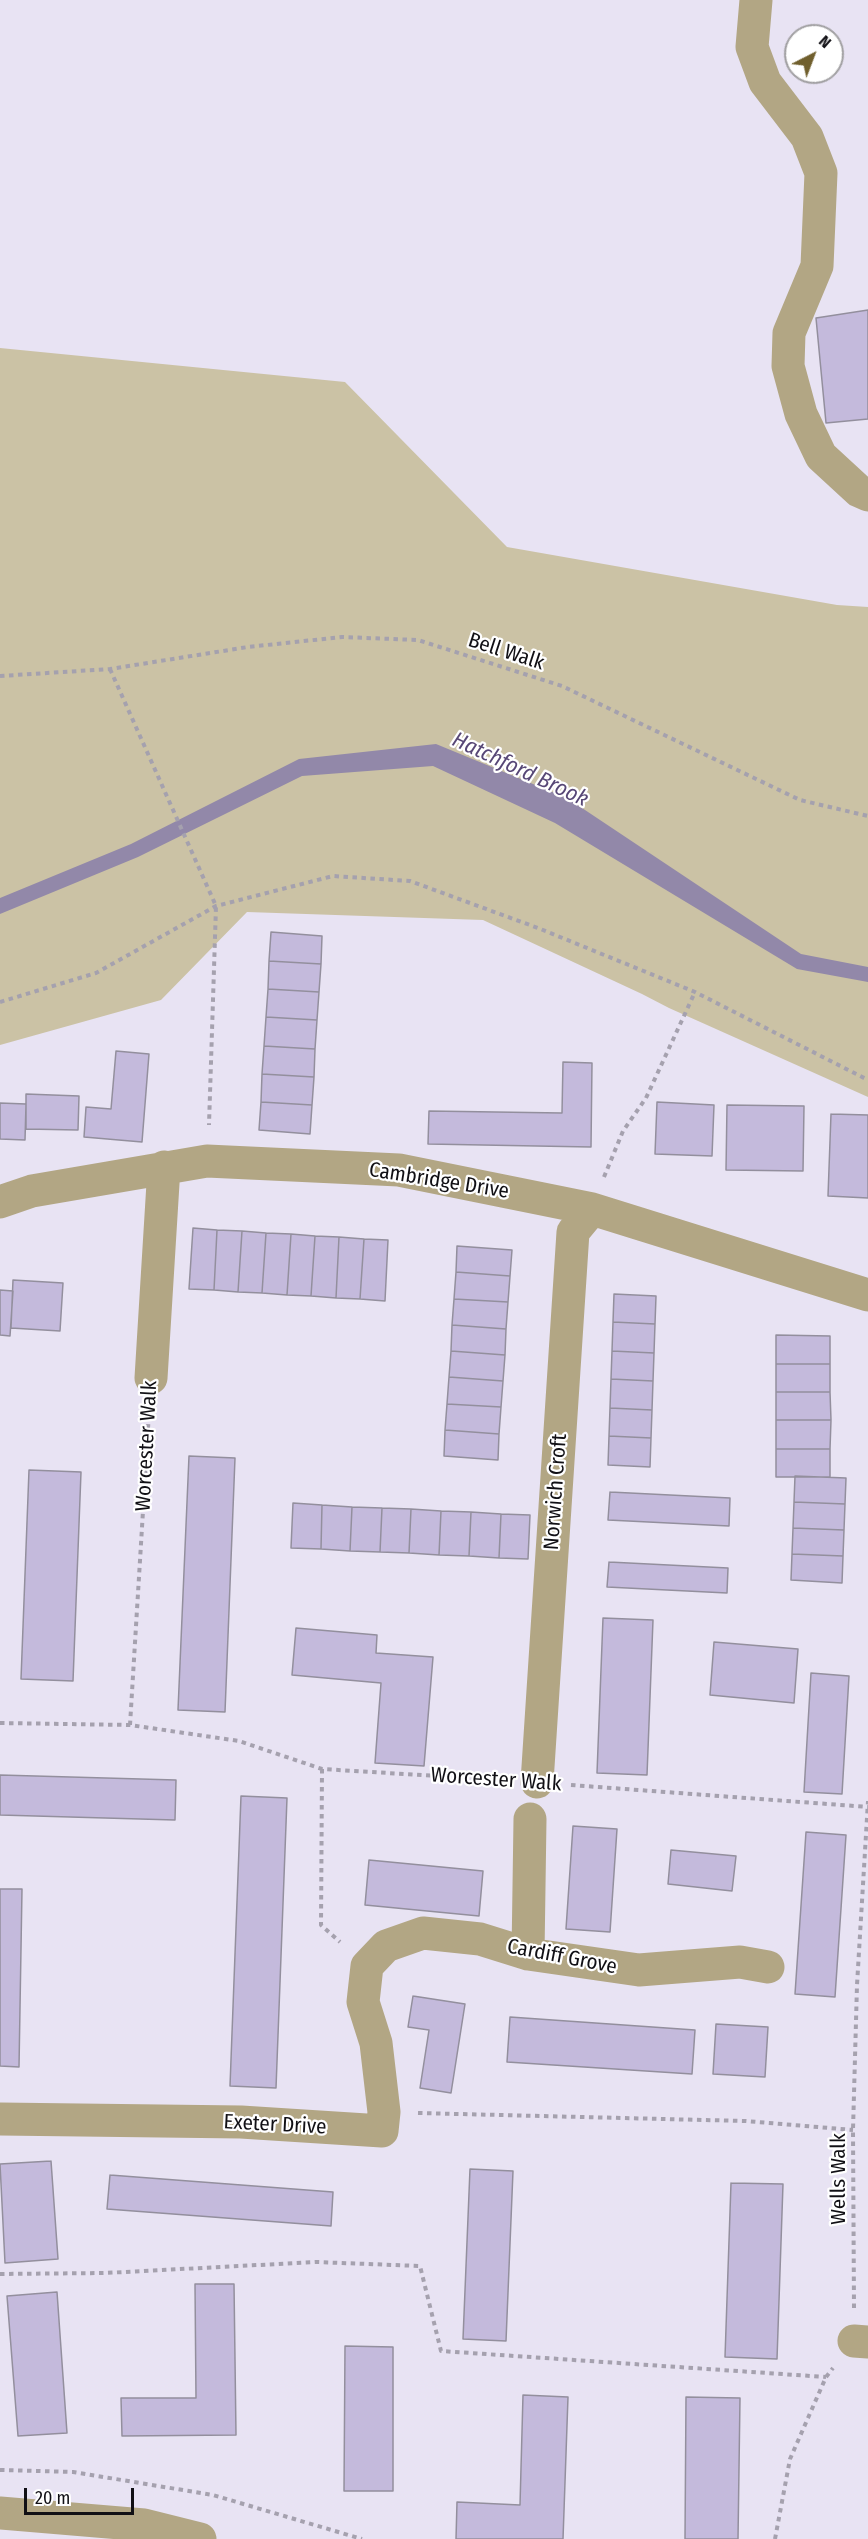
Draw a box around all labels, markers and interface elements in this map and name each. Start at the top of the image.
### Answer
north arrow [784,24,844,84]
text: N [815,31,835,52]
street label: Bell Walk [465,628,547,676]
water label: Hatchford Brook [448,727,592,813]
street label: Cambridge Drive [367,1158,511,1204]
street label: Worcester Walk [131,1380,163,1512]
street label: Norwich Croft [539,1433,573,1551]
street label: Worcester Walk [430,1763,562,1797]
street label: Cardiff Grove [505,1934,619,1980]
street label: Exeter Drive [223,2110,327,2140]
street label: Wells Walk [826,2133,852,2225]
scale bar [27,2476,136,2514]
text: 20 m [35,2487,70,2509]

